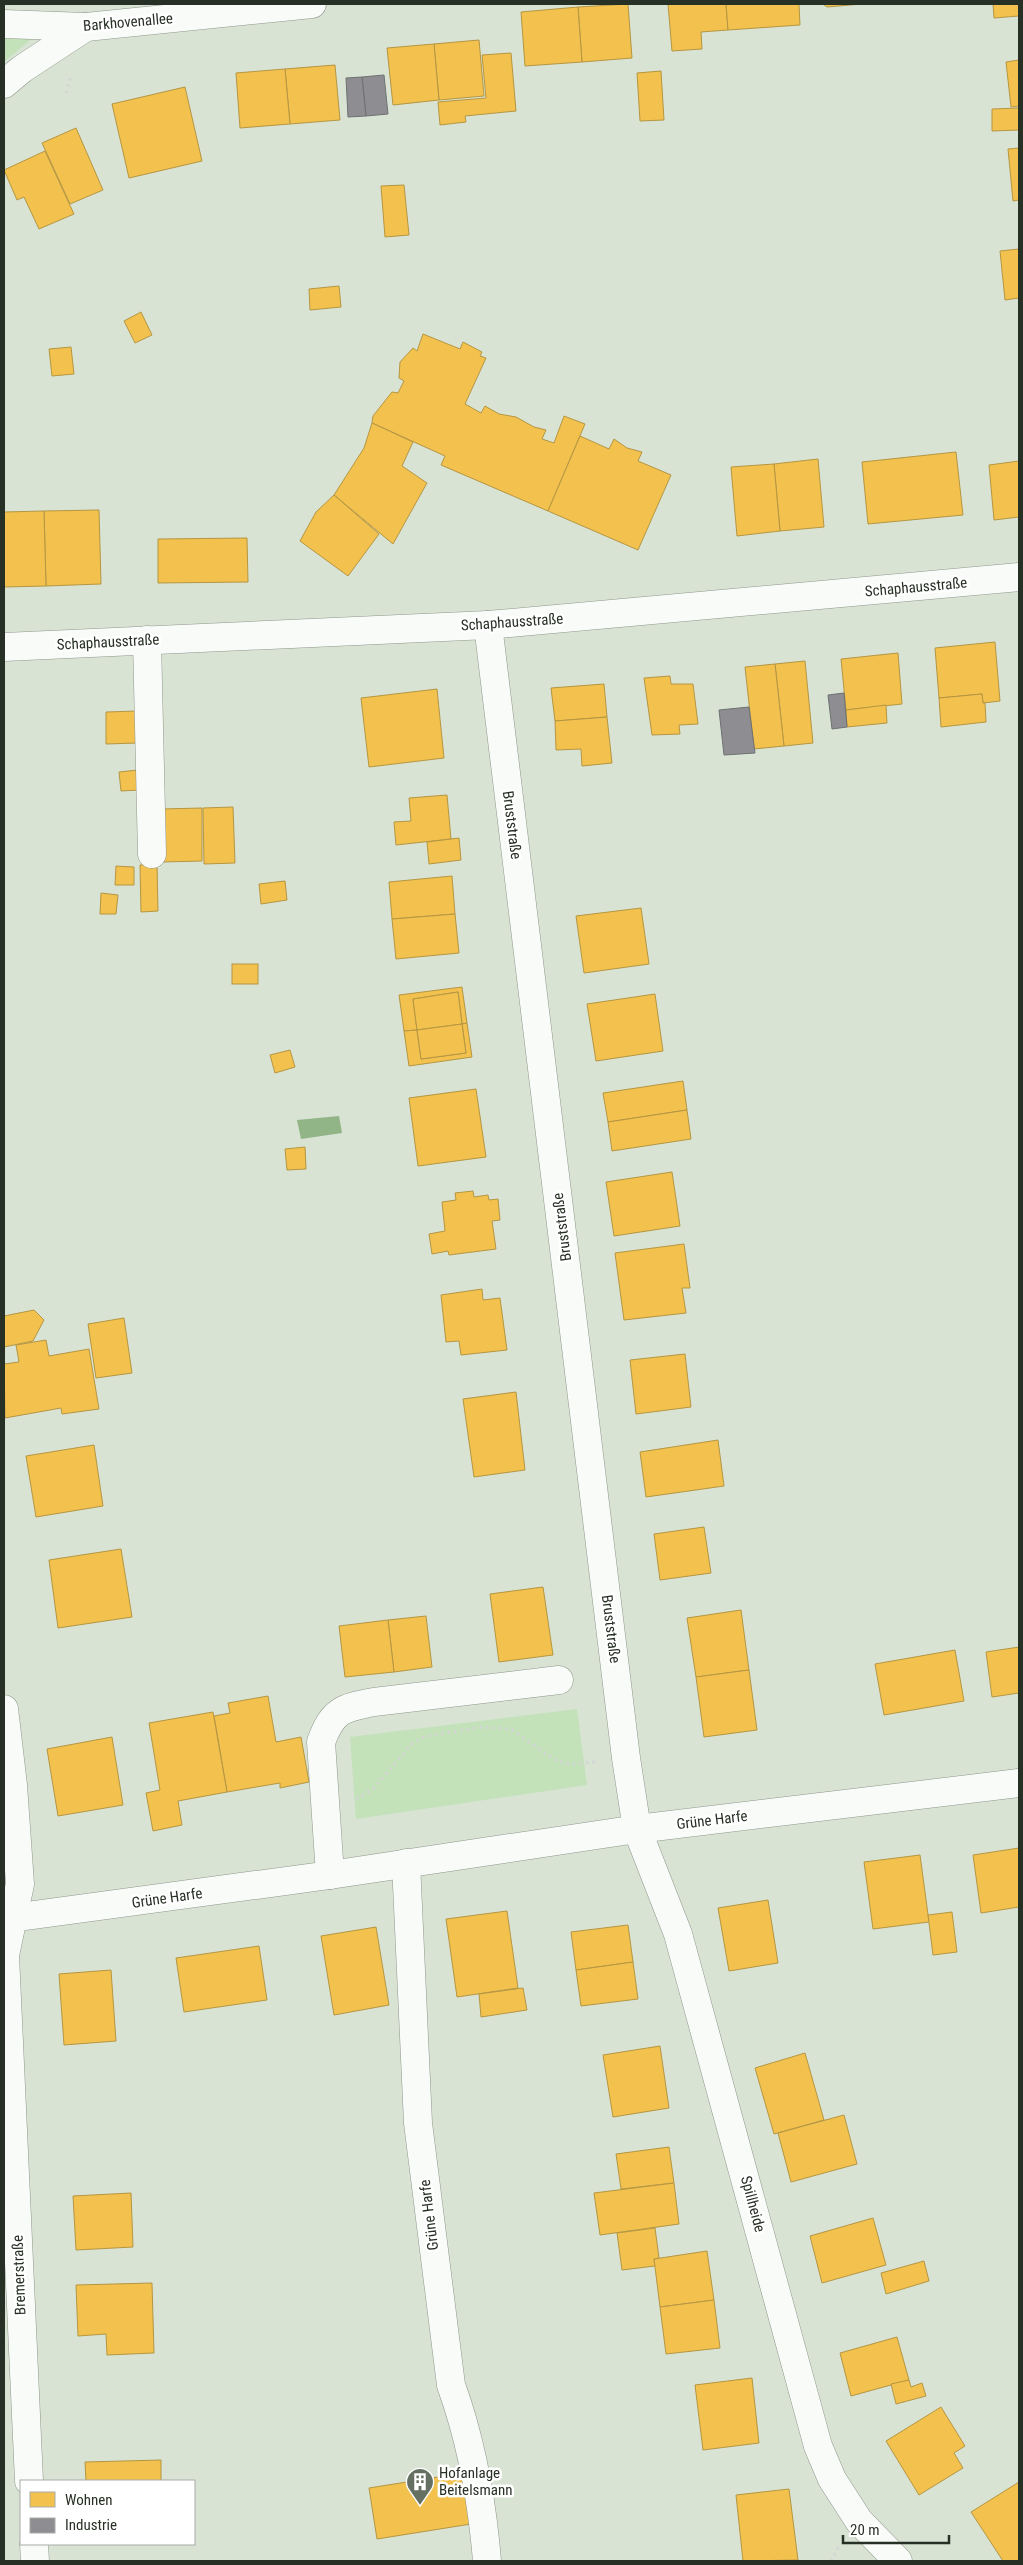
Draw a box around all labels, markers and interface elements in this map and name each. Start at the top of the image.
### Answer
street label: Barkhovenallee [82,9,174,35]
street label: Schaphausstraße [864,574,968,600]
street label: Schaphausstraße [460,609,564,635]
street label: Schaphausstraße [56,630,160,654]
street label: Bruststraße [499,790,525,860]
street label: Bruststraße [549,1192,575,1262]
street label: Bruststraße [598,1594,624,1664]
street label: Grüne Harfe [676,1807,748,1833]
street label: Grüne Harfe [130,1884,204,1912]
street label: Spillheide [737,2174,769,2234]
street label: Grüne Harfe [416,2179,442,2251]
street label: Bremerstraße [9,2235,29,2315]
place label: Hofanlage Beitelsmann [439,2464,512,2499]
building icon: Hofanlage Beitelsmann [405,2467,435,2506]
legend [20,2480,195,2545]
text: Wohnen [65,2491,113,2509]
scale bar [843,2512,949,2544]
text: Industrie [65,2516,117,2534]
text: 20 m [850,2521,880,2539]

